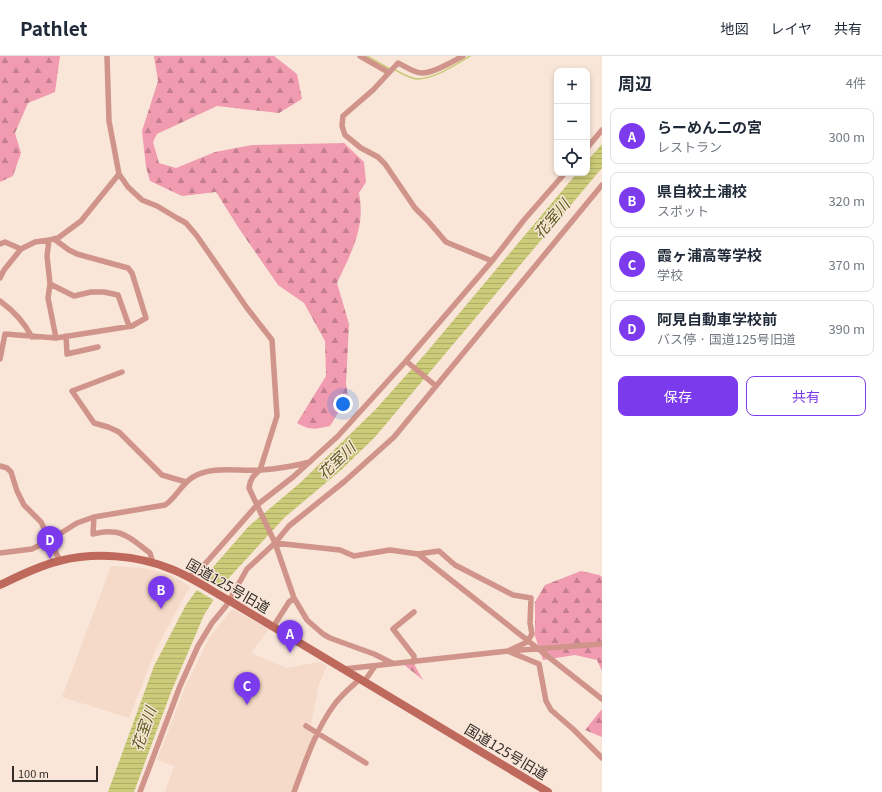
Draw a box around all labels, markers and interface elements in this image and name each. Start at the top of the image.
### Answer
text: Pathlet [20,14,87,41]
text: 地図 [720,18,748,38]
text: レイヤ [770,18,812,38]
text: 共有 [834,18,862,38]
map controls [554,68,590,176]
button: + [554,68,590,104]
text: 周辺 [618,70,652,95]
text: 4件 [846,73,866,92]
button: − [554,104,590,140]
text: らーめん二の宮 [657,116,762,137]
text: A [628,127,636,146]
text: 300 m [828,127,865,146]
text: レストラン [657,137,722,156]
button: locate [554,140,590,176]
text: 県自校土浦校 [657,180,747,201]
text: B [628,191,636,210]
text: 320 m [828,191,865,210]
water label: 花室川 [528,193,575,242]
text: スポット [657,201,709,220]
text: 霞ヶ浦高等学校 [657,244,762,265]
text: C [628,255,636,274]
text: 370 m [828,255,865,274]
text: 学校 [657,265,683,284]
text: 阿見自動車学校前 [657,308,777,329]
text: D [627,319,637,338]
text: 390 m [828,319,865,338]
text: バス停 · 国道125号旧道 [657,329,796,348]
button: 保存 [618,376,738,416]
button: 共有 [746,376,866,416]
your location [333,394,353,414]
water label: 花室川 [312,435,361,483]
pin: D [37,526,63,559]
street label: 国道125号旧道 [183,553,274,617]
pin: B [148,576,174,609]
pin: A [277,620,303,653]
pin: C [234,672,260,705]
water label: 花室川 [125,702,160,753]
street label: 国道125号旧道 [461,719,552,784]
scale bar [12,764,98,783]
text: 100 m [18,765,49,781]

